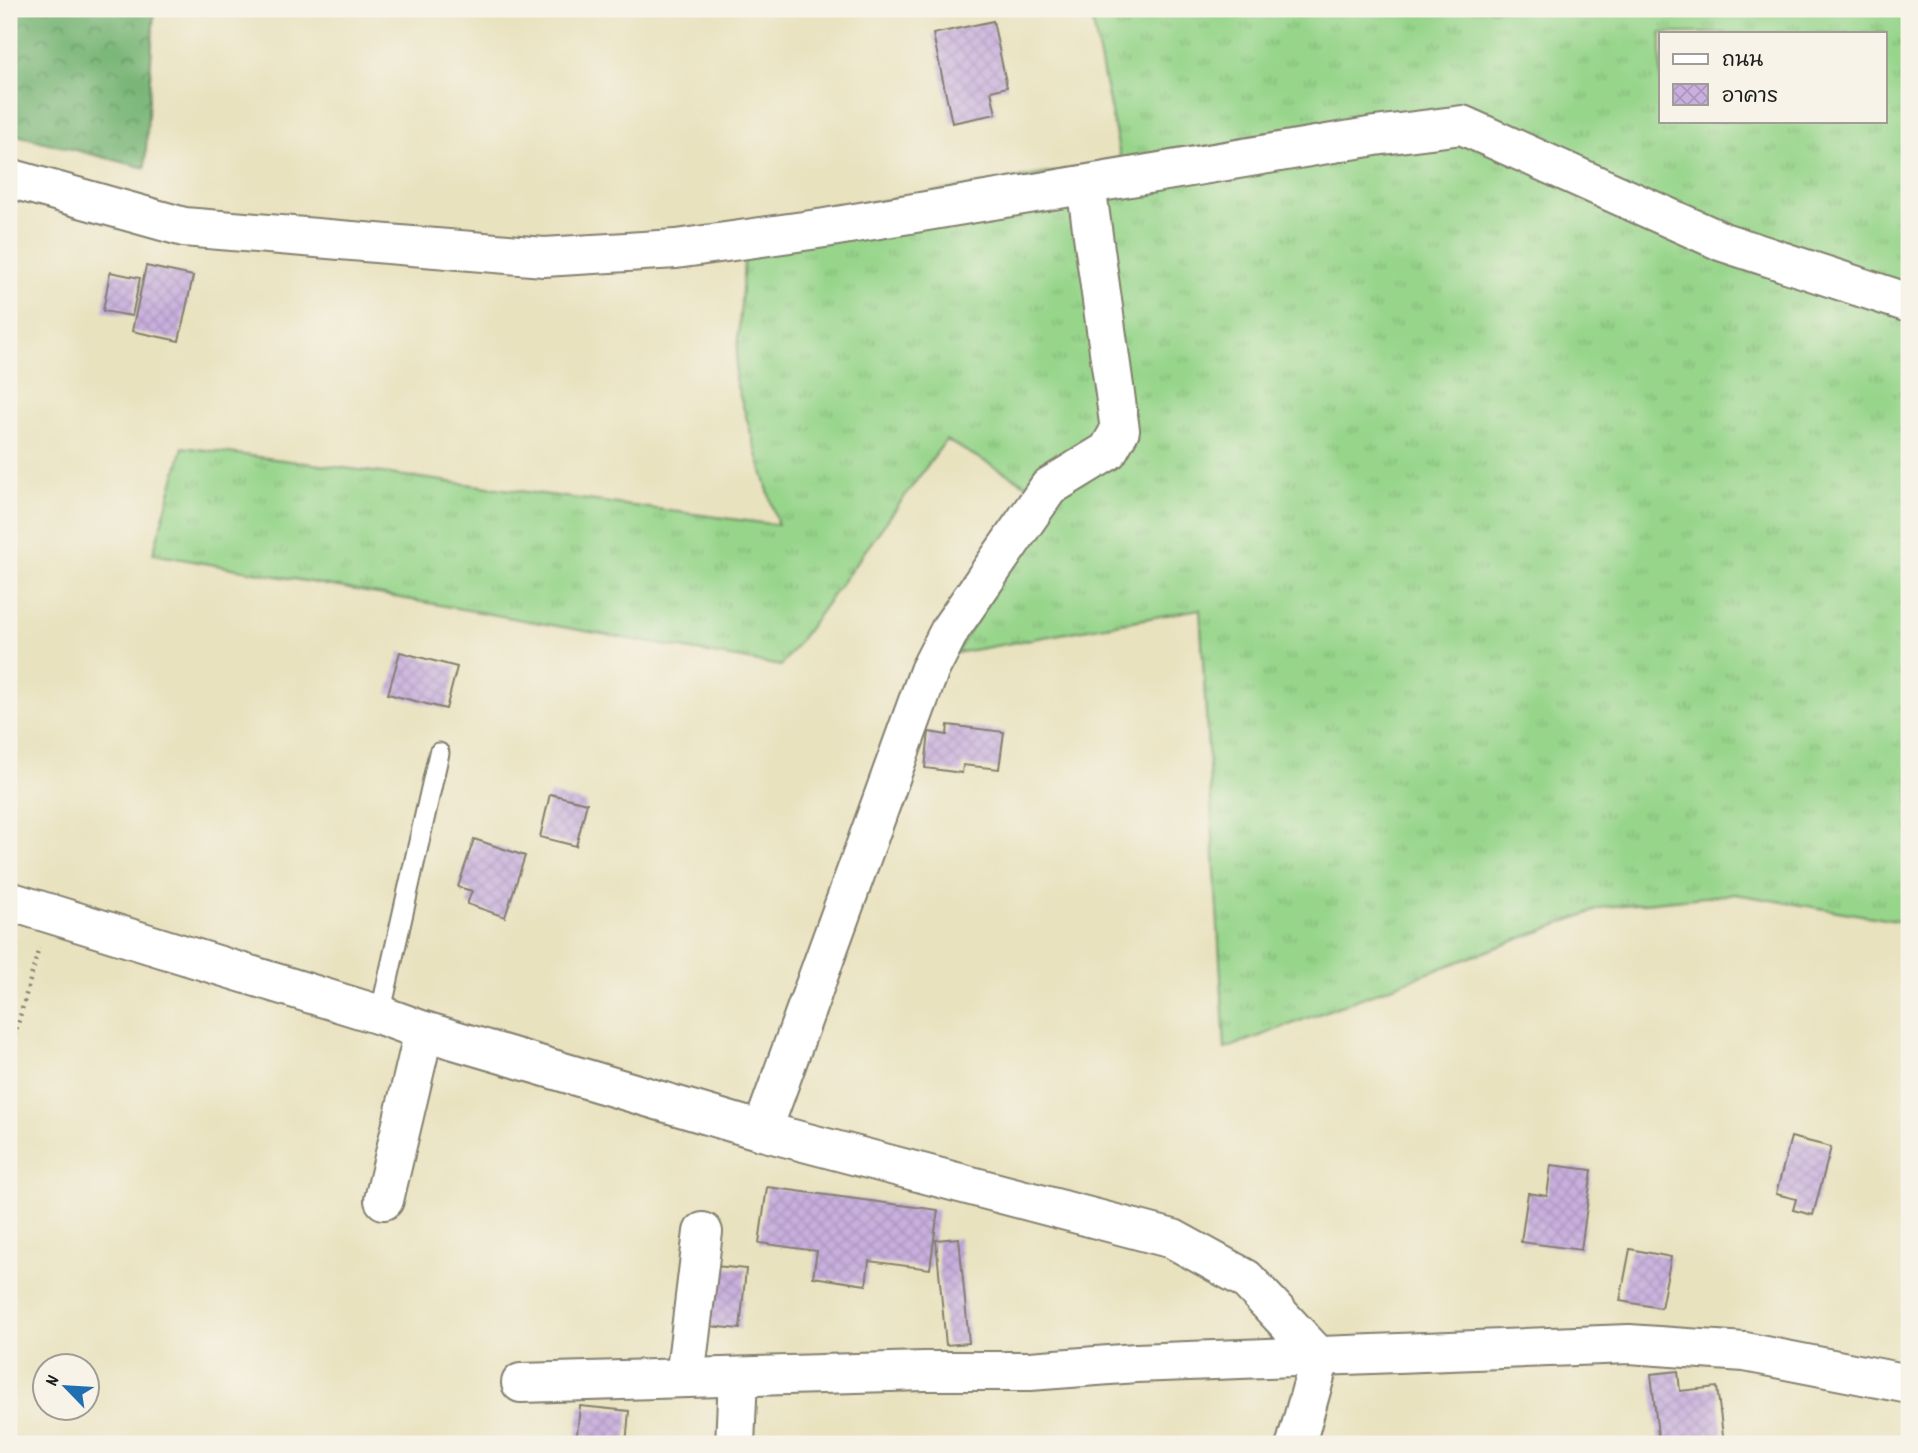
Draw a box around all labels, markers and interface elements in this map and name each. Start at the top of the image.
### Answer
legend [1659,32,1886,122]
text: ถนน [1722,47,1763,77]
text: อาคาร [1722,83,1778,113]
north arrow [32,1352,102,1422]
text: N [40,1371,68,1391]

